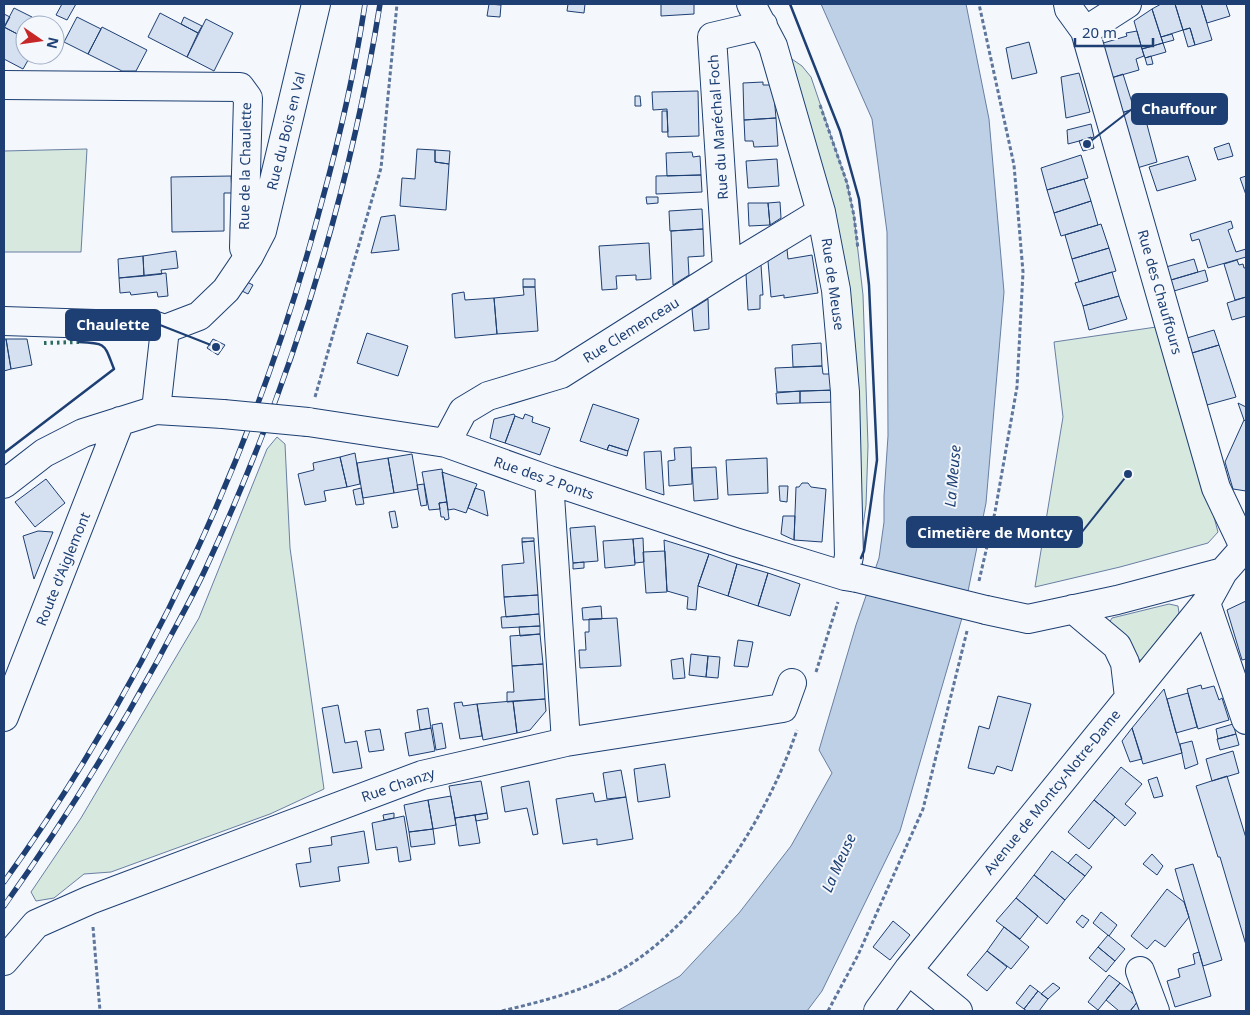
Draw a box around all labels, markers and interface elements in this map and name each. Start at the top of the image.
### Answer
north arrow [15,15,65,65]
scale bar [1075,15,1152,47]
text: 20 m [1082,22,1117,42]
text: N [43,35,64,51]
street label: Rue du Maréchal Foch [703,54,732,200]
street label: Rue du Bois en Val [262,70,309,192]
callout: Chauffour [1132,94,1227,124]
text: Chauffour [1141,98,1217,118]
street label: Rue de la Chaulette [234,102,255,230]
street label: Rue des Chauffours [1134,227,1187,357]
street label: Rue de Meuse [818,237,849,331]
street label: Rue Clemenceau [579,292,682,367]
callout: Chaulette [66,310,160,340]
text: Chaulette [76,314,150,334]
water label: La Meuse [939,443,965,508]
street label: Rue des 2 Ponts [492,451,597,504]
street label: Route d'Aiglemont [31,509,94,629]
callout: Cimetière de Montcy [907,517,1082,547]
text: Cimetière de Montcy [917,522,1073,542]
street label: Avenue de Montcy-Notre-Dame [979,705,1124,878]
street label: Rue Chanzy [359,763,438,806]
water label: La Meuse [816,830,860,895]

